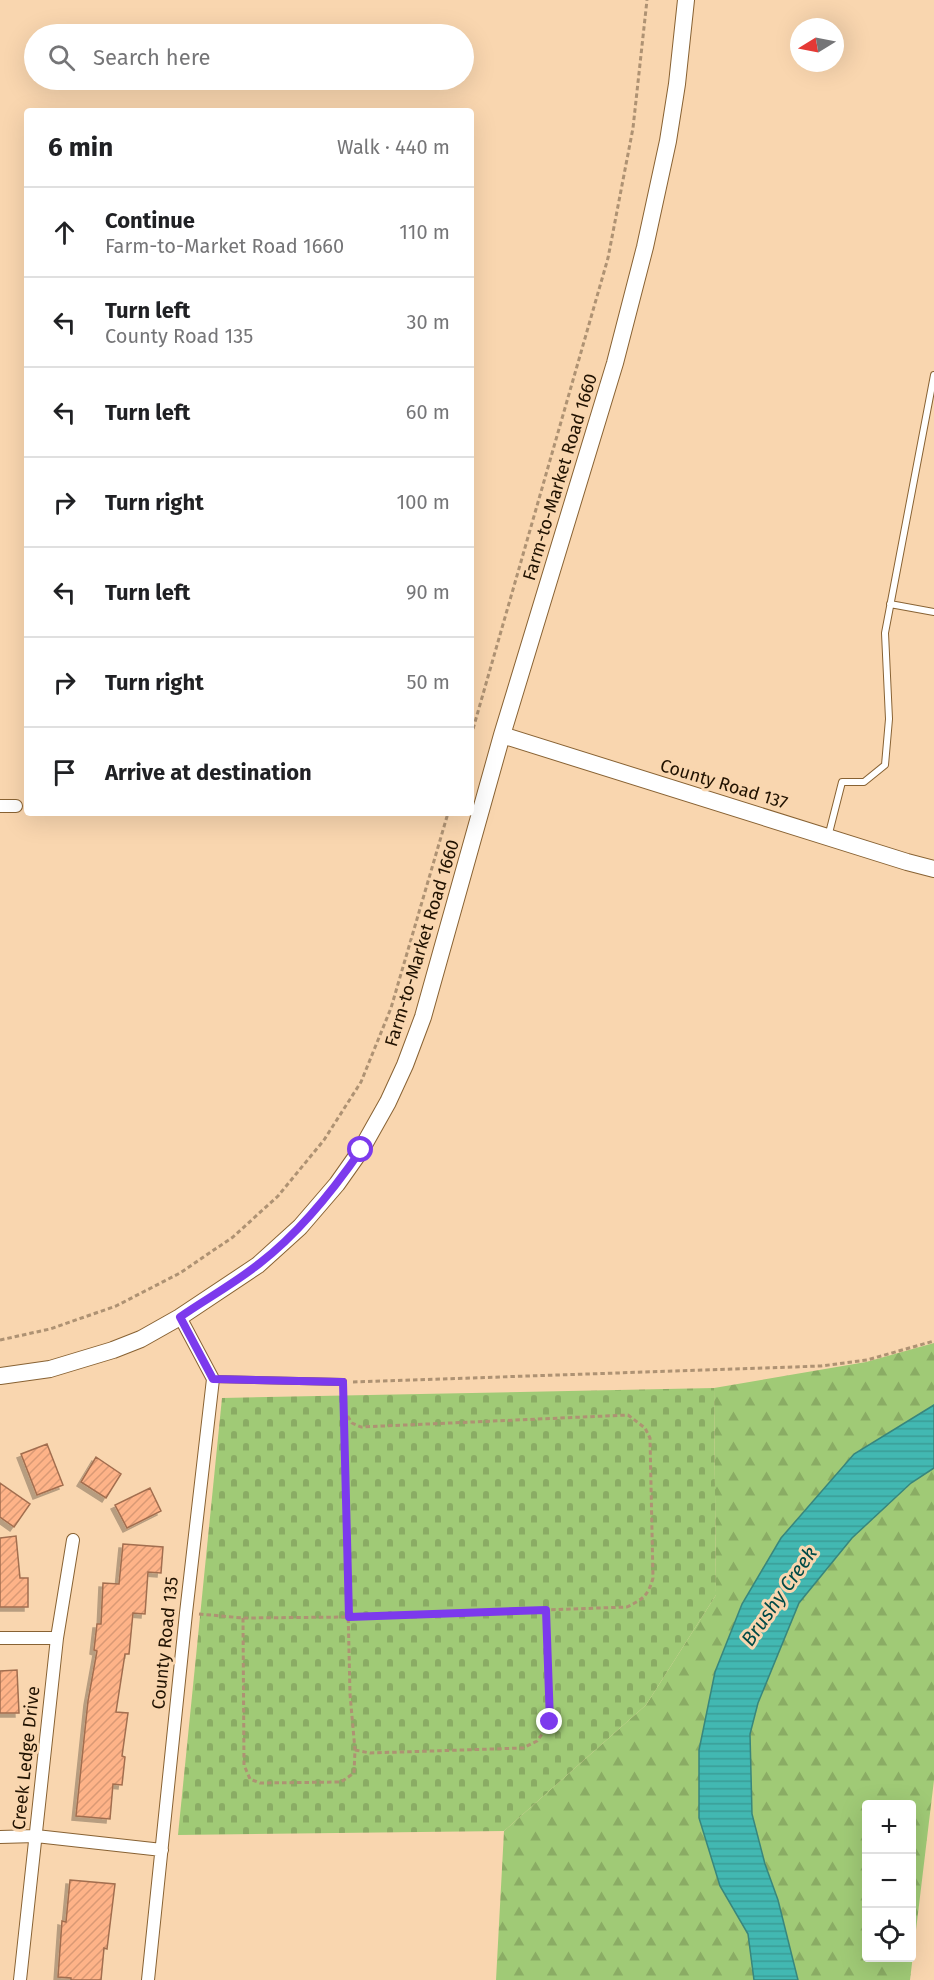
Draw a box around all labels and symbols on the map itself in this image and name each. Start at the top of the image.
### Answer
north arrow [790,18,844,72]
street label: Farm-to-Market Road 1660 [518,371,602,583]
street label: County Road 137 [658,754,790,814]
street label: Farm-to-Market Road 1660 [380,837,464,1049]
route start [347,1136,373,1162]
water label: Brushy Creek [736,1541,822,1650]
street label: County Road 135 [147,1576,183,1710]
street label: Creek Ledge Drive [7,1685,45,1831]
route end [536,1708,562,1734]

